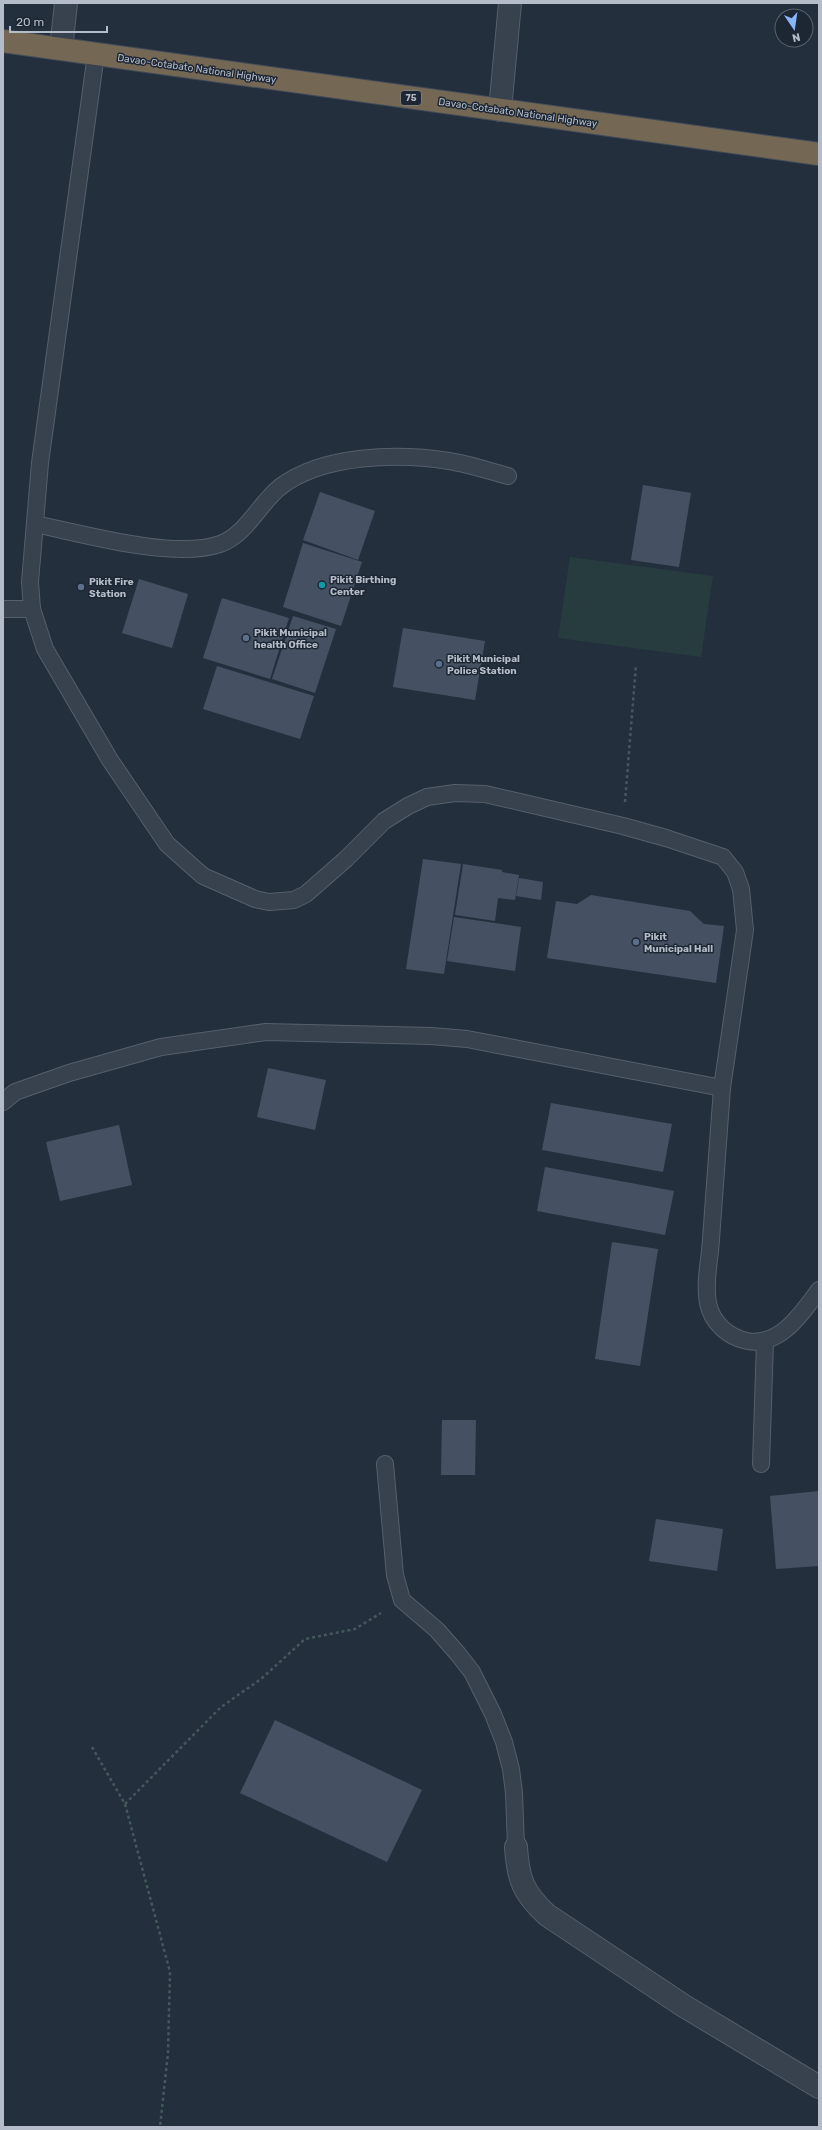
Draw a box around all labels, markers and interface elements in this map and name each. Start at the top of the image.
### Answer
scale bar [10,8,107,34]
north arrow [774,8,814,48]
text: 20 m [16,15,44,29]
text: N [791,30,801,44]
street label: Davao-Cotabato National Highway [117,52,278,86]
road number: 75 [401,91,421,105]
street label: Davao-Cotabato National Highway [438,96,599,130]
place label: Pikit Birthing Center [330,574,396,598]
place label: Pikit Fire Station [89,576,134,600]
marker: Pikit Birthing Center [317,580,327,590]
marker: Pikit Fire Station [76,582,86,592]
place label: Pikit Municipal health Office [254,627,327,651]
marker: Pikit Municipal health Office [241,633,251,643]
place label: Pikit Municipal Police Station [447,653,520,677]
marker: Pikit Municipal Police Station [434,659,444,669]
place label: Pikit Municipal Hall [644,931,713,955]
marker: Pikit Municipal Hall [631,937,641,947]

